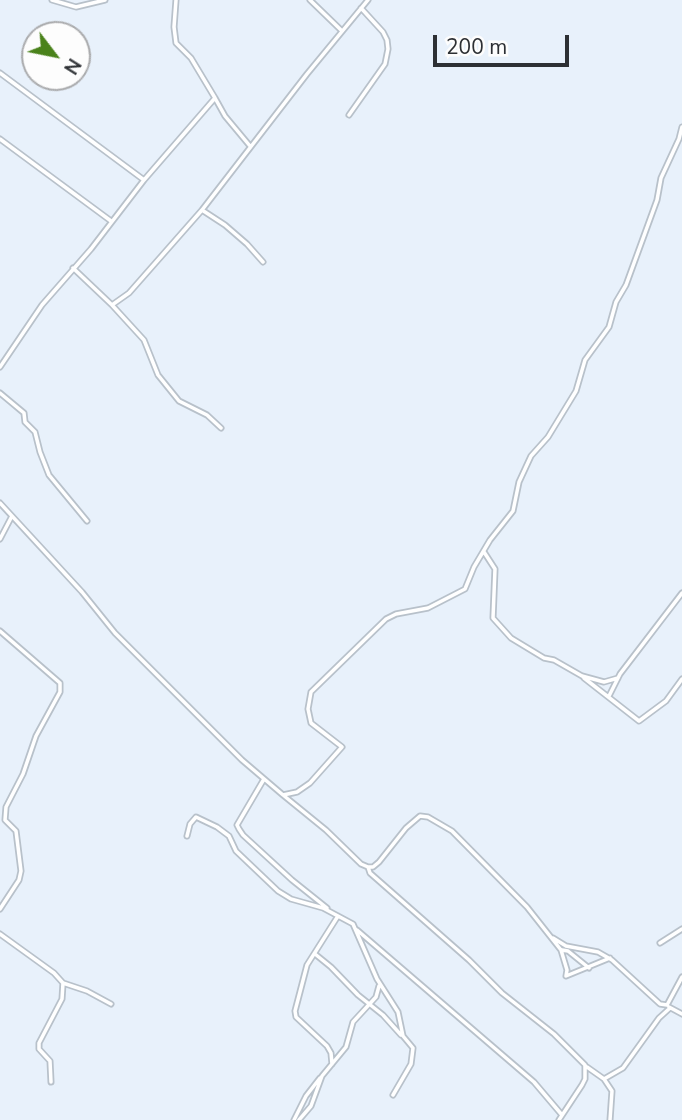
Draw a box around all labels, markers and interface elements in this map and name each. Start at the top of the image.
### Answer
north arrow [21,21,91,91]
scale bar [437,21,574,65]
text: 200 m [446,33,507,61]
text: N [57,53,87,79]

